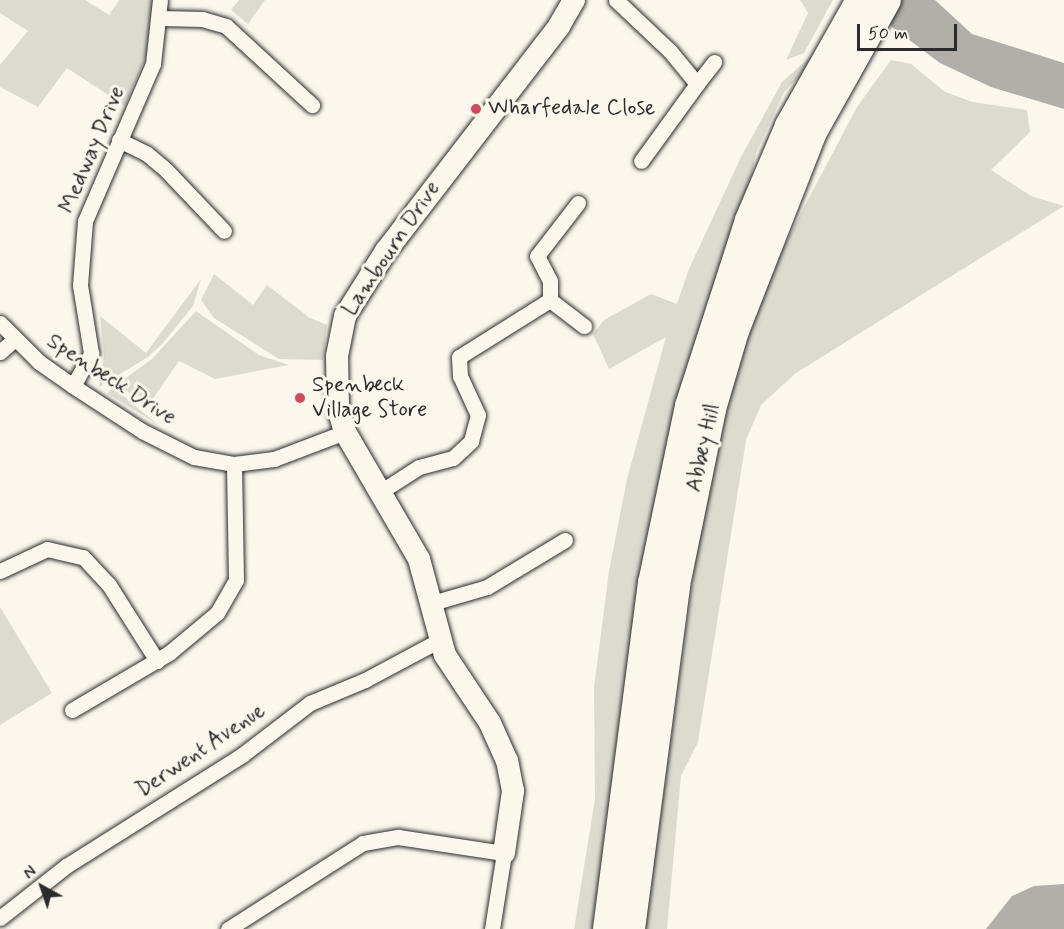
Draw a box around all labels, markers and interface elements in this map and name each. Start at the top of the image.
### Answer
scale bar [860,12,960,50]
text: 50 m [868,22,908,46]
street label: Medway Drive [55,83,131,217]
place label: Wharfedale Close [488,96,655,122]
marker: Wharfedale Close [469,102,483,116]
street label: Lambourn Drive [338,177,446,321]
street label: Spenbeck Drive [42,329,180,431]
place label: Spenbeck Village Store [312,372,427,424]
marker: Spenbeck Village Store [293,391,307,405]
street label: Abbey Hill [681,400,727,496]
street label: Derwent Avenue [129,697,273,805]
north arrow [12,857,72,917]
text: N [19,861,41,884]

